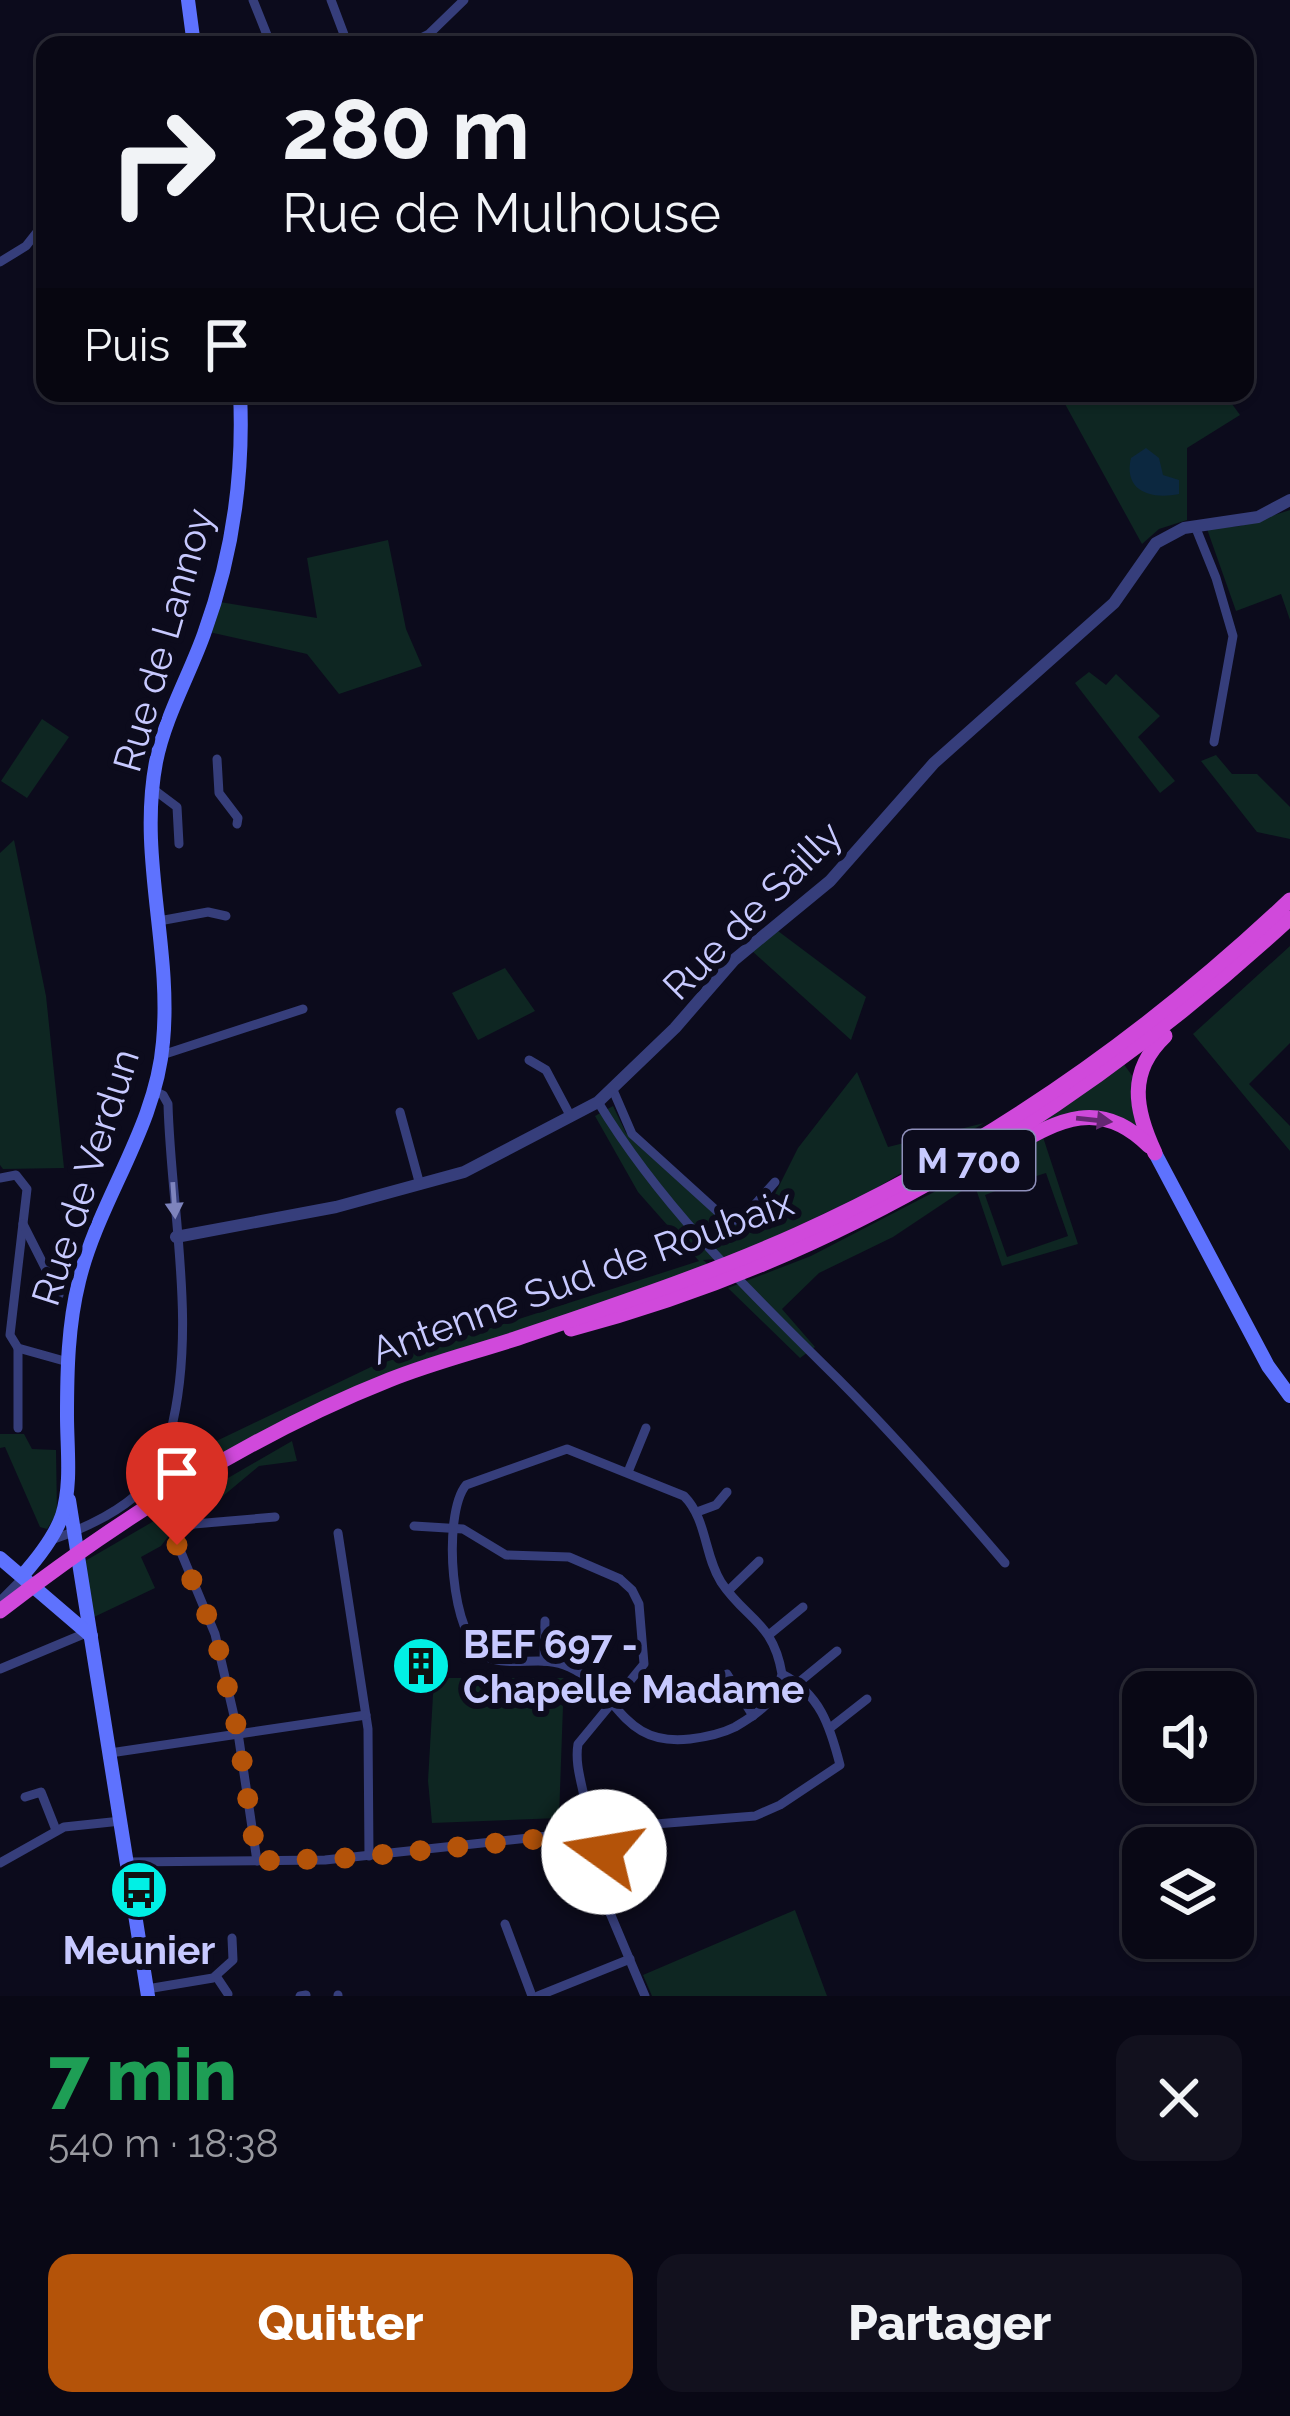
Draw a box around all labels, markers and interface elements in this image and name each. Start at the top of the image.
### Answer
text: 280 m [282,80,530,179]
icon: right [84,84,240,240]
text: Rue de Mulhouse [282,181,721,245]
icon: arrive [194,312,260,378]
text: Puis [84,319,170,372]
street label: Rue de Lannoy [103,503,223,777]
street label: Rue de Sailly [653,811,851,1009]
street label: Rue de Verdun [22,1043,148,1311]
one-way arrow [1076,1110,1114,1129]
road number: M 700 [903,1130,1035,1190]
street label: Antenne Sud de Roubaix [365,1178,800,1374]
one-way arrow [164,1182,183,1219]
pin [126,1422,228,1545]
icon: arrive [144,1440,210,1506]
place label: BEF 697 - Chapelle Madame [463,1621,804,1712]
building icon: BEF 697 - Chapelle Madame [390,1635,452,1697]
map controls [1122,1671,1254,1959]
button: sound [1122,1671,1254,1803]
position arrow [541,1789,667,1915]
button: layers [1122,1827,1254,1959]
bus stop icon: Meunier [108,1859,170,1921]
place label: Meunier [63,1927,215,1973]
text: 7 min [48,2032,237,2117]
button: close [1116,2035,1242,2161]
text: 540 m · 18:38 [48,2120,279,2166]
button: Quitter [48,2254,633,2392]
button: Partager [657,2254,1242,2392]

